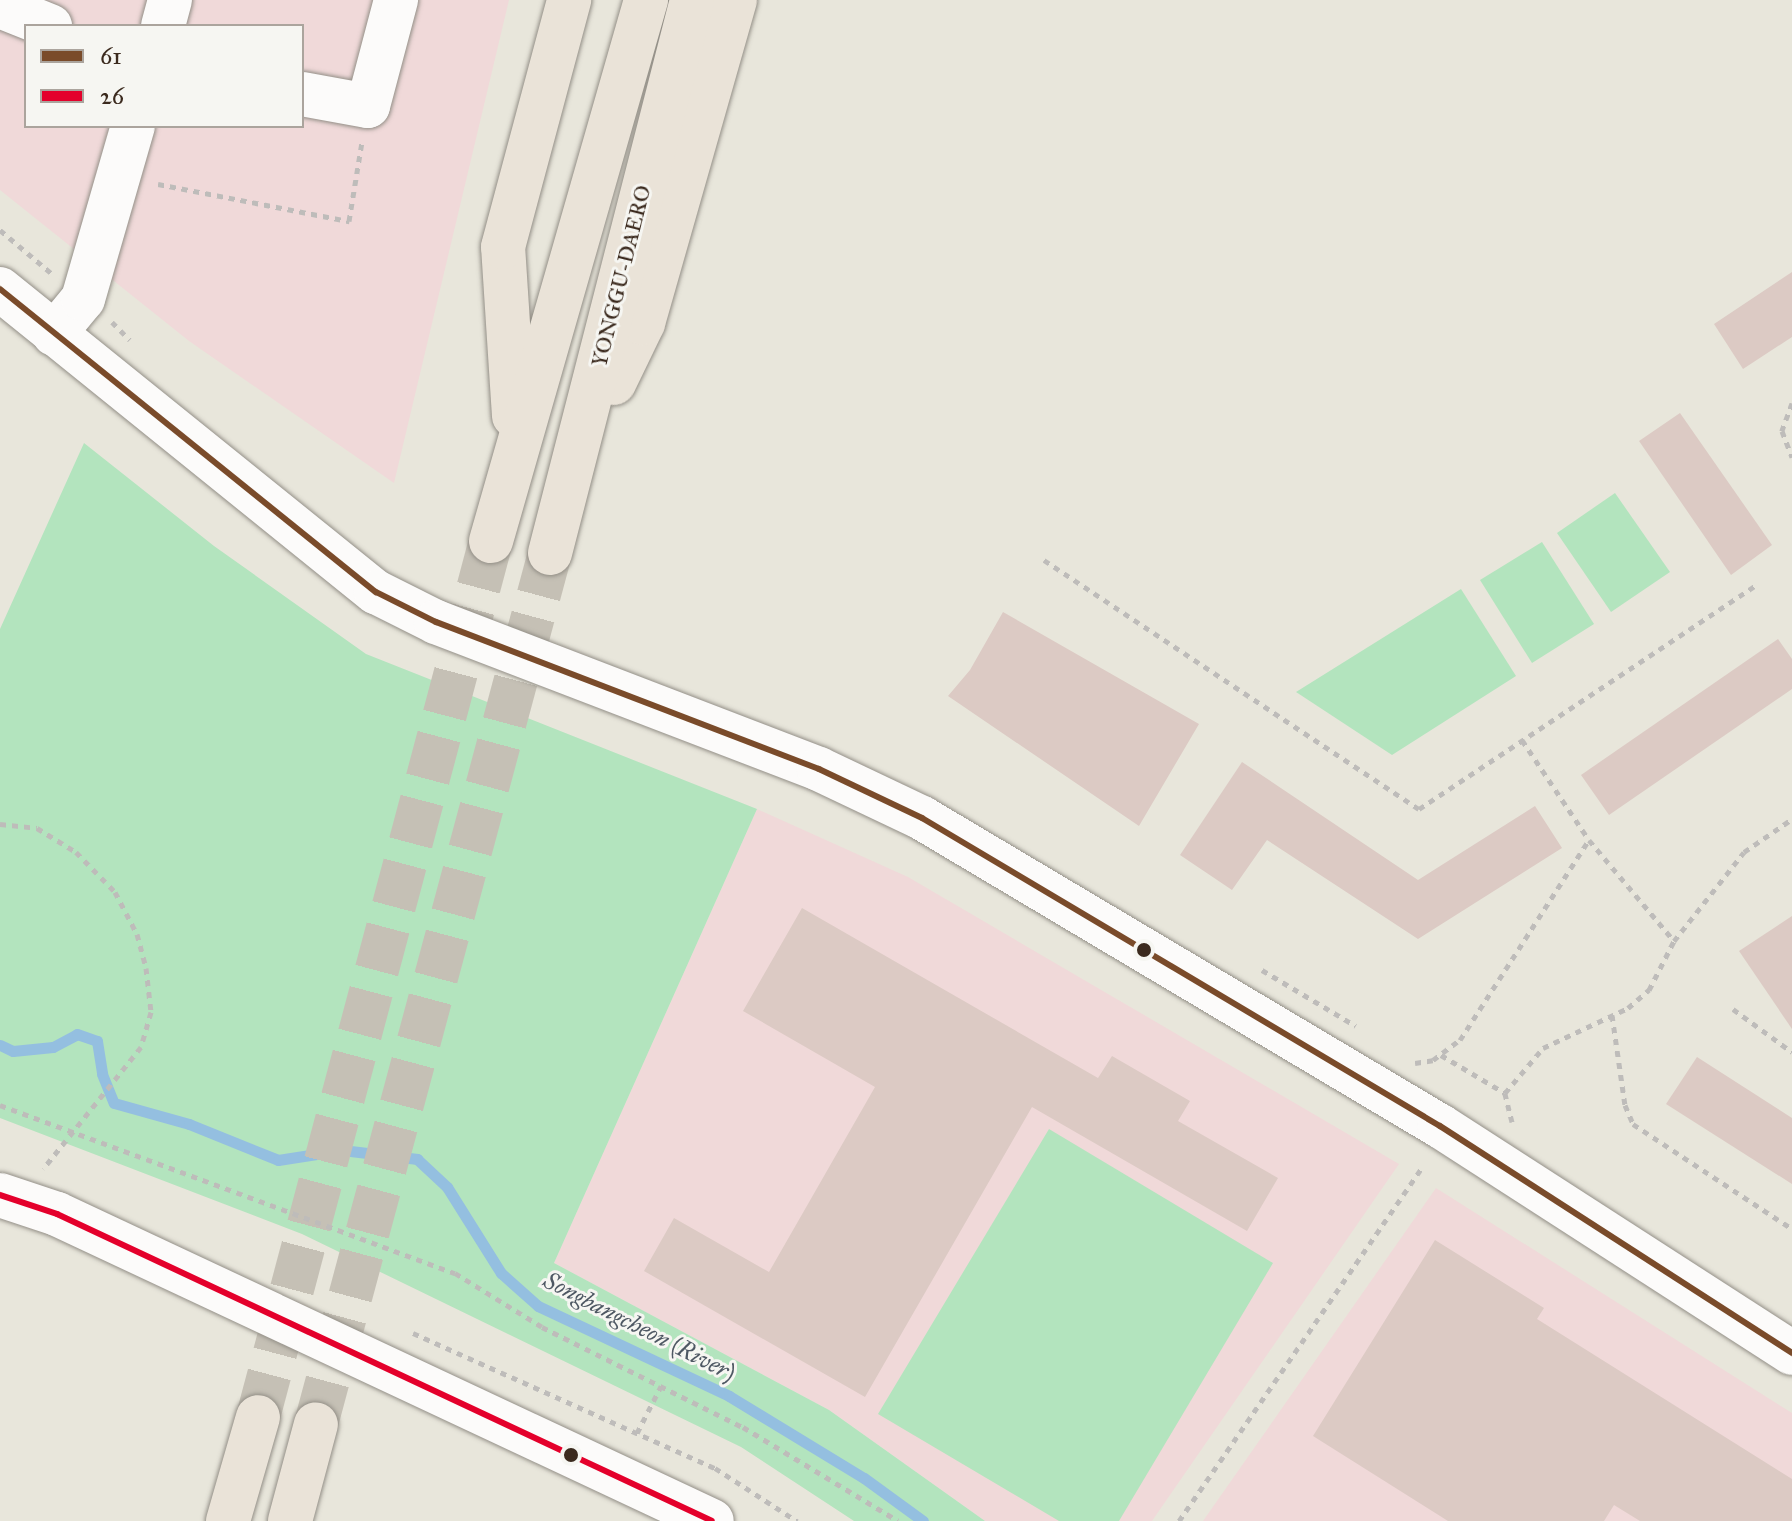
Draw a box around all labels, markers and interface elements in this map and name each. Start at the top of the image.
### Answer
legend [24,24,304,128]
text: 61 [100,41,122,71]
text: 26 [100,81,124,111]
street label: YONGGU-DAERO [586,182,656,370]
unlabelled marker [1136,942,1152,958]
water label: Songbangcheon (River) [538,1266,740,1388]
unlabelled marker [563,1447,579,1463]

